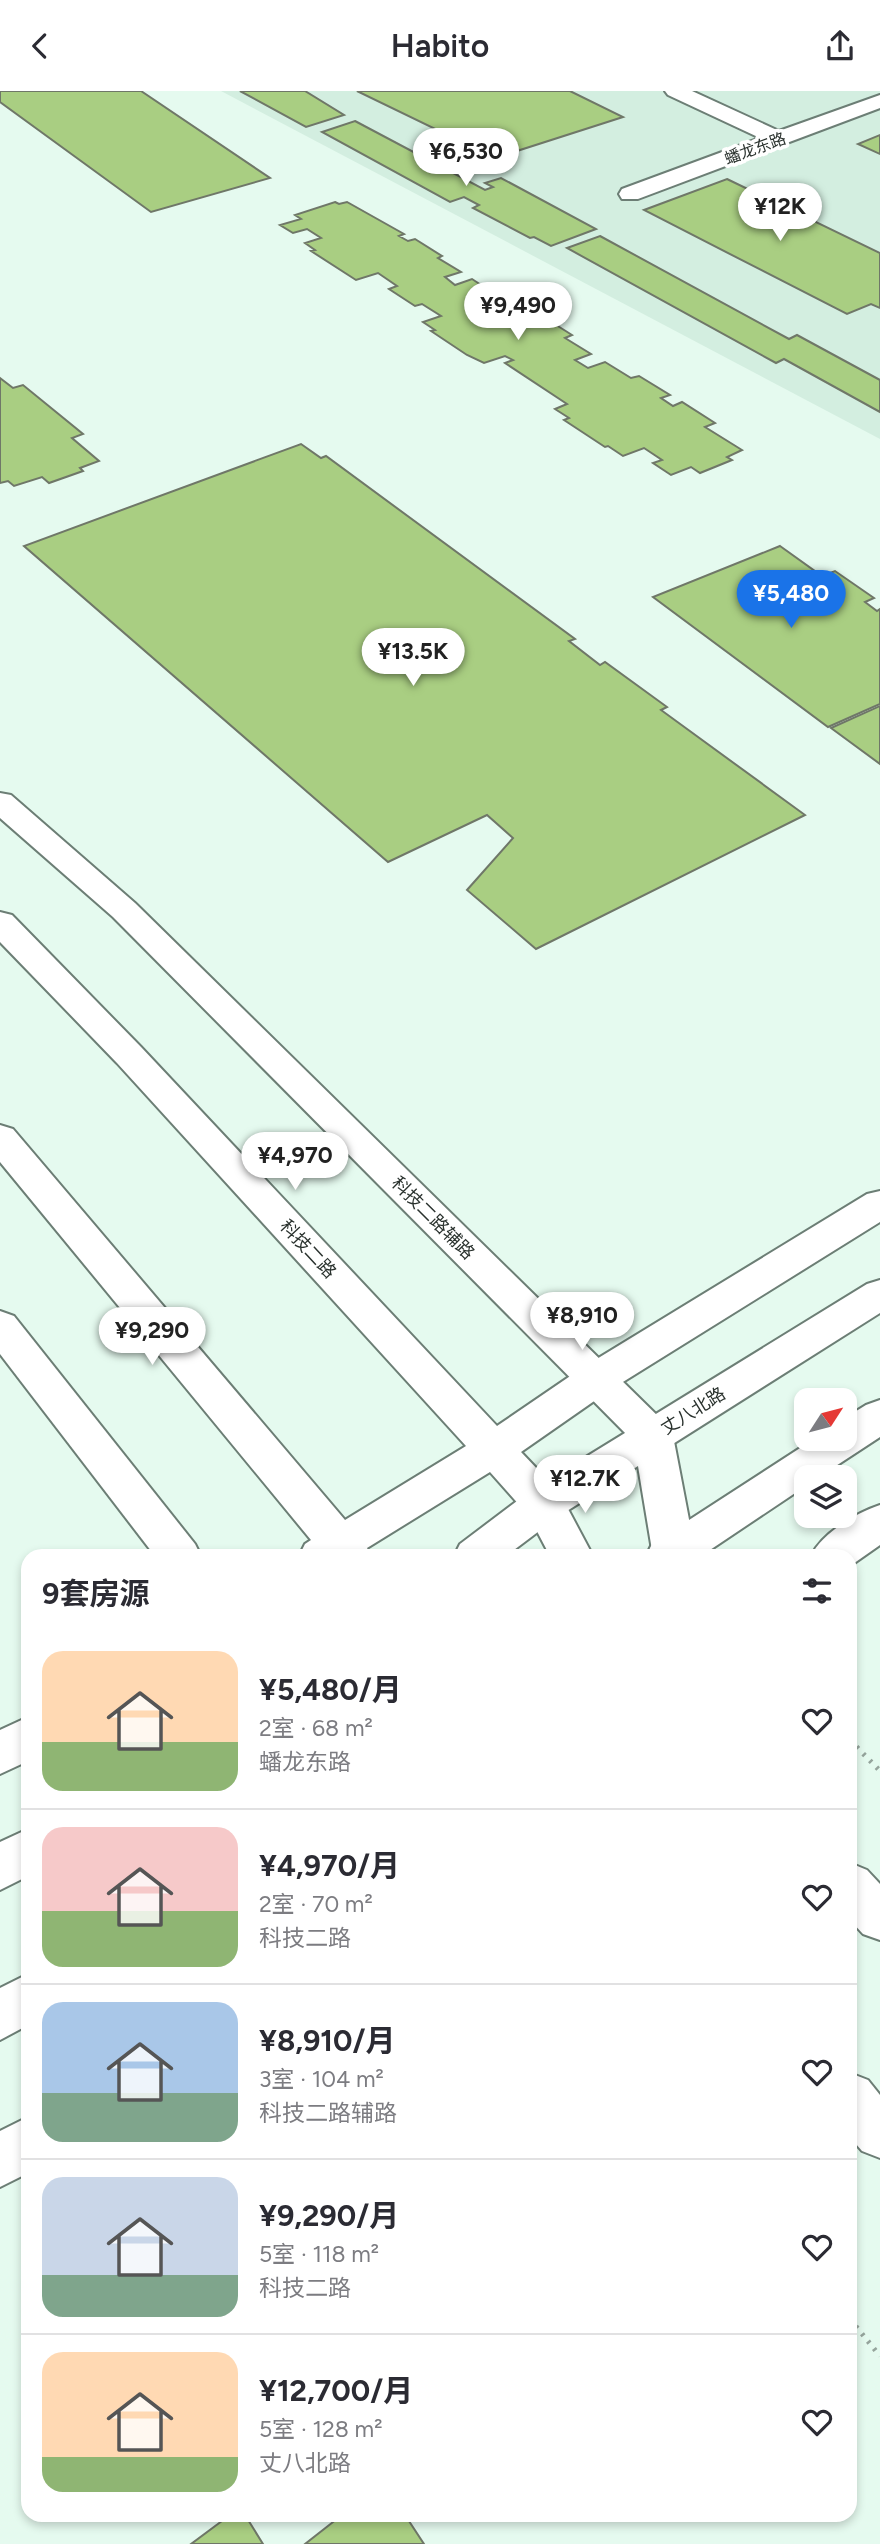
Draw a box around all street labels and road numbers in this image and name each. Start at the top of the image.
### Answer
street label: 蟠龙东路 [722,129,788,168]
street label: 科技二路辅路 [387,1172,479,1264]
street label: 科技二路 [275,1215,341,1283]
street label: 丈八北路 [657,1383,729,1439]

